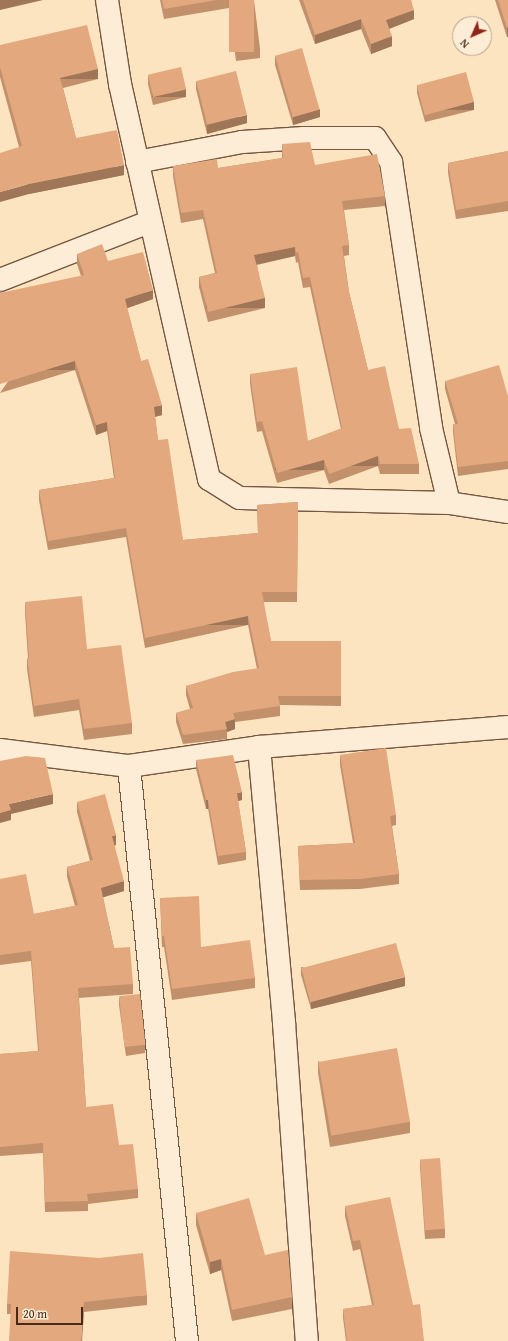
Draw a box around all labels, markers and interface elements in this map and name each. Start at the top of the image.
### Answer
north arrow [452,16,492,56]
text: N [456,36,472,52]
scale bar [18,1299,85,1325]
text: 20 m [23,1305,47,1322]

